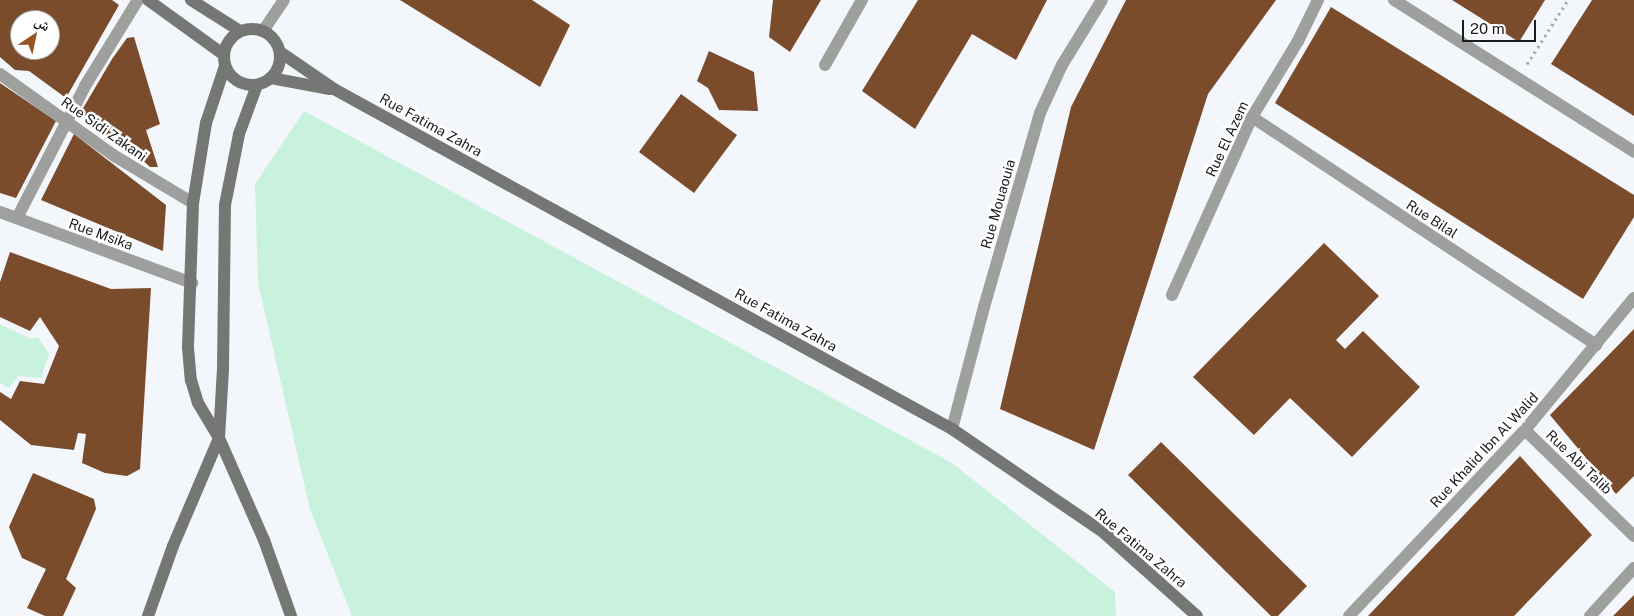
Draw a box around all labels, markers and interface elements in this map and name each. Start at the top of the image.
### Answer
north arrow [10,10,60,60]
scale bar [1464,10,1538,42]
text: ش [32,13,53,34]
text: 20 m [1470,20,1505,37]
street label: Rue Fatima Zahra [377,90,485,160]
street label: Rue Sidi Zakani [58,93,150,165]
street label: Rue El Azem [1202,98,1252,180]
street label: Rue Mouaouia [977,157,1019,251]
street label: Rue Bilal [1403,196,1461,242]
street label: Rue Msika [67,215,135,253]
street label: Rue Fatima Zahra [732,285,840,355]
street label: Rue Khalid Ibn Al Walid [1426,389,1542,511]
street label: Rue Abi Talib [1542,426,1616,498]
street label: Rue Fatima Zahra [1092,505,1190,591]

